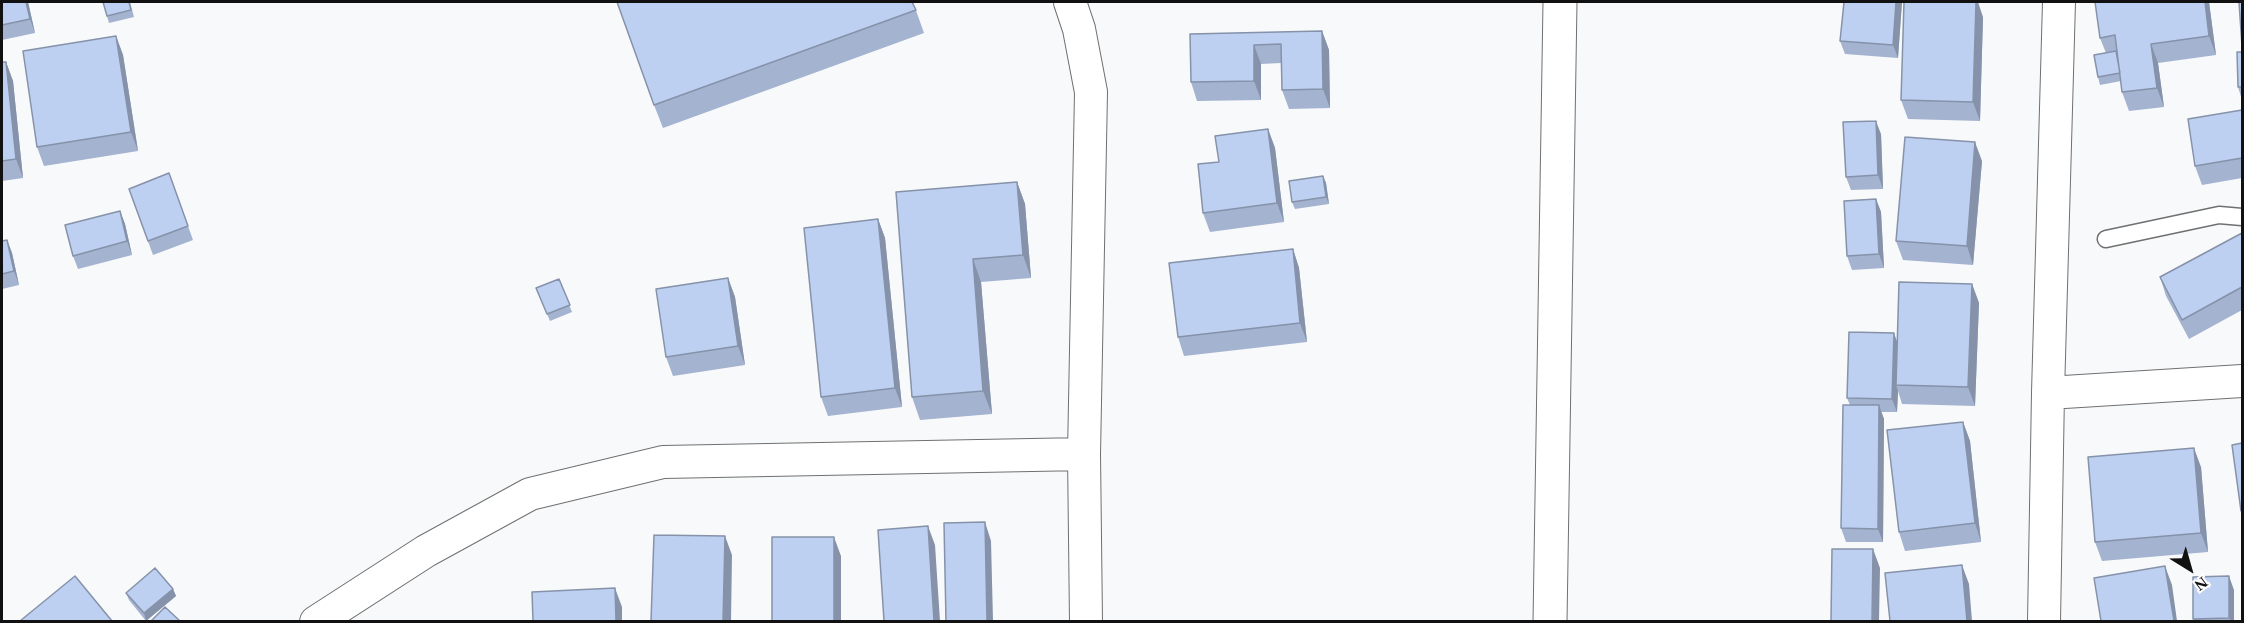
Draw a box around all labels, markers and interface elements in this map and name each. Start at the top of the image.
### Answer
north arrow [2160,539,2220,599]
text: N [2191,574,2211,594]

